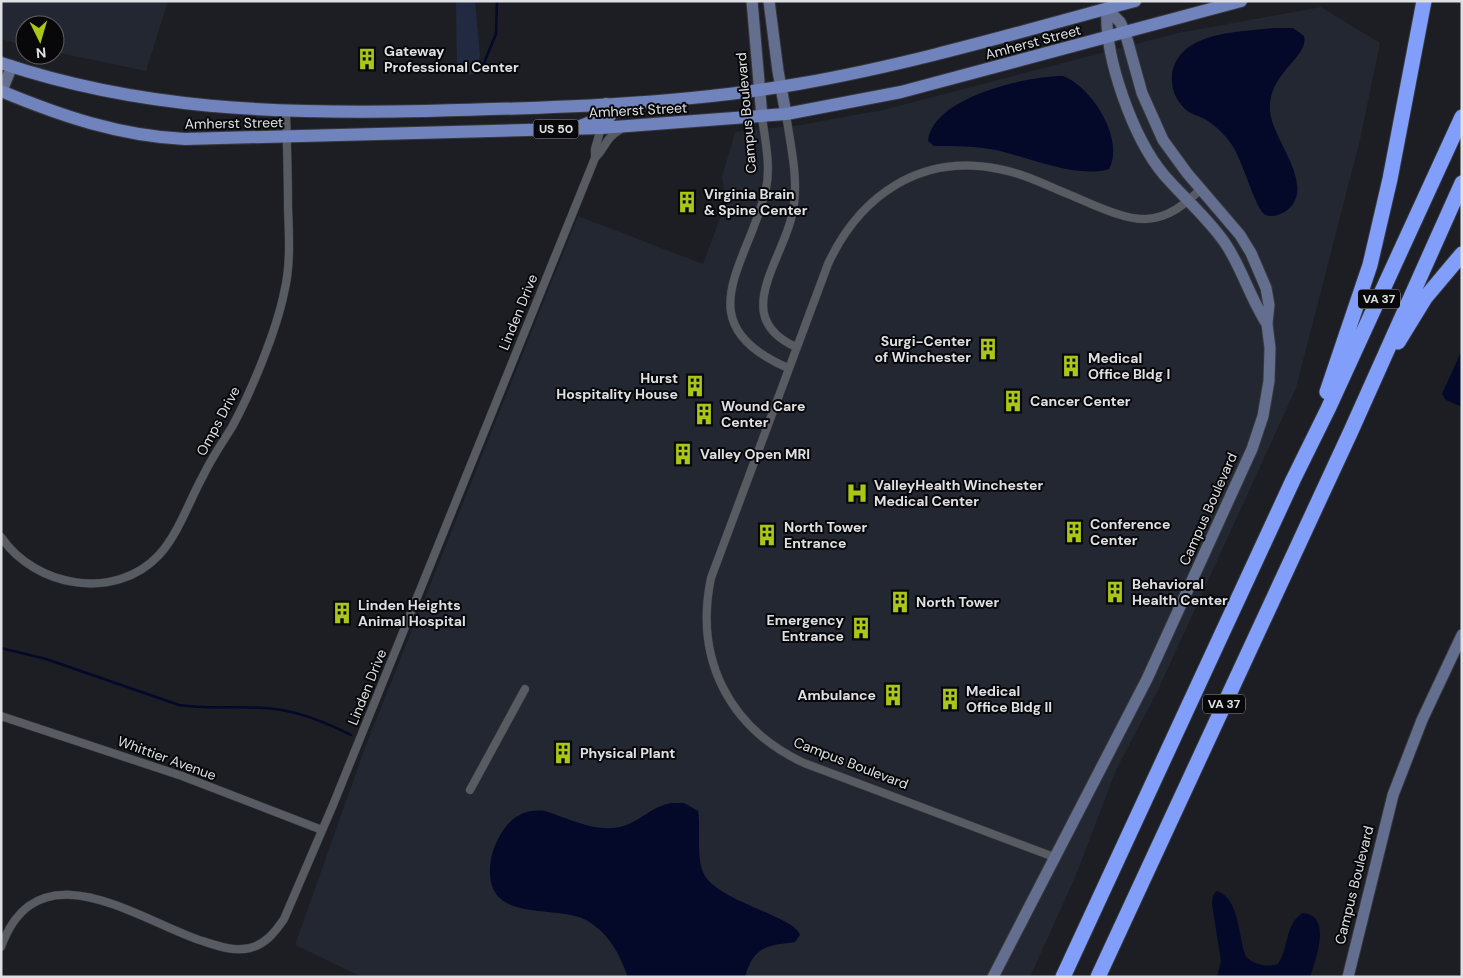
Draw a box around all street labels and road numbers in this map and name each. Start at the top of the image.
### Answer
street label: Amherst Street [983,21,1083,63]
street label: Campus Boulevard [732,52,760,174]
street label: Amherst Street [588,98,688,122]
street label: Amherst Street [185,113,283,133]
road number: US 50 [534,120,578,138]
street label: Linden Drive [495,271,541,353]
road number: VA 37 [1358,290,1400,308]
street label: Omps Drive [192,383,244,459]
street label: Campus Boulevard [1175,450,1241,568]
street label: Linden Drive [344,646,390,728]
road number: VA 37 [1203,694,1245,714]
street label: Whittier Avenue [115,732,219,784]
street label: Campus Boulevard [791,733,911,793]
street label: Campus Boulevard [1331,824,1377,946]

